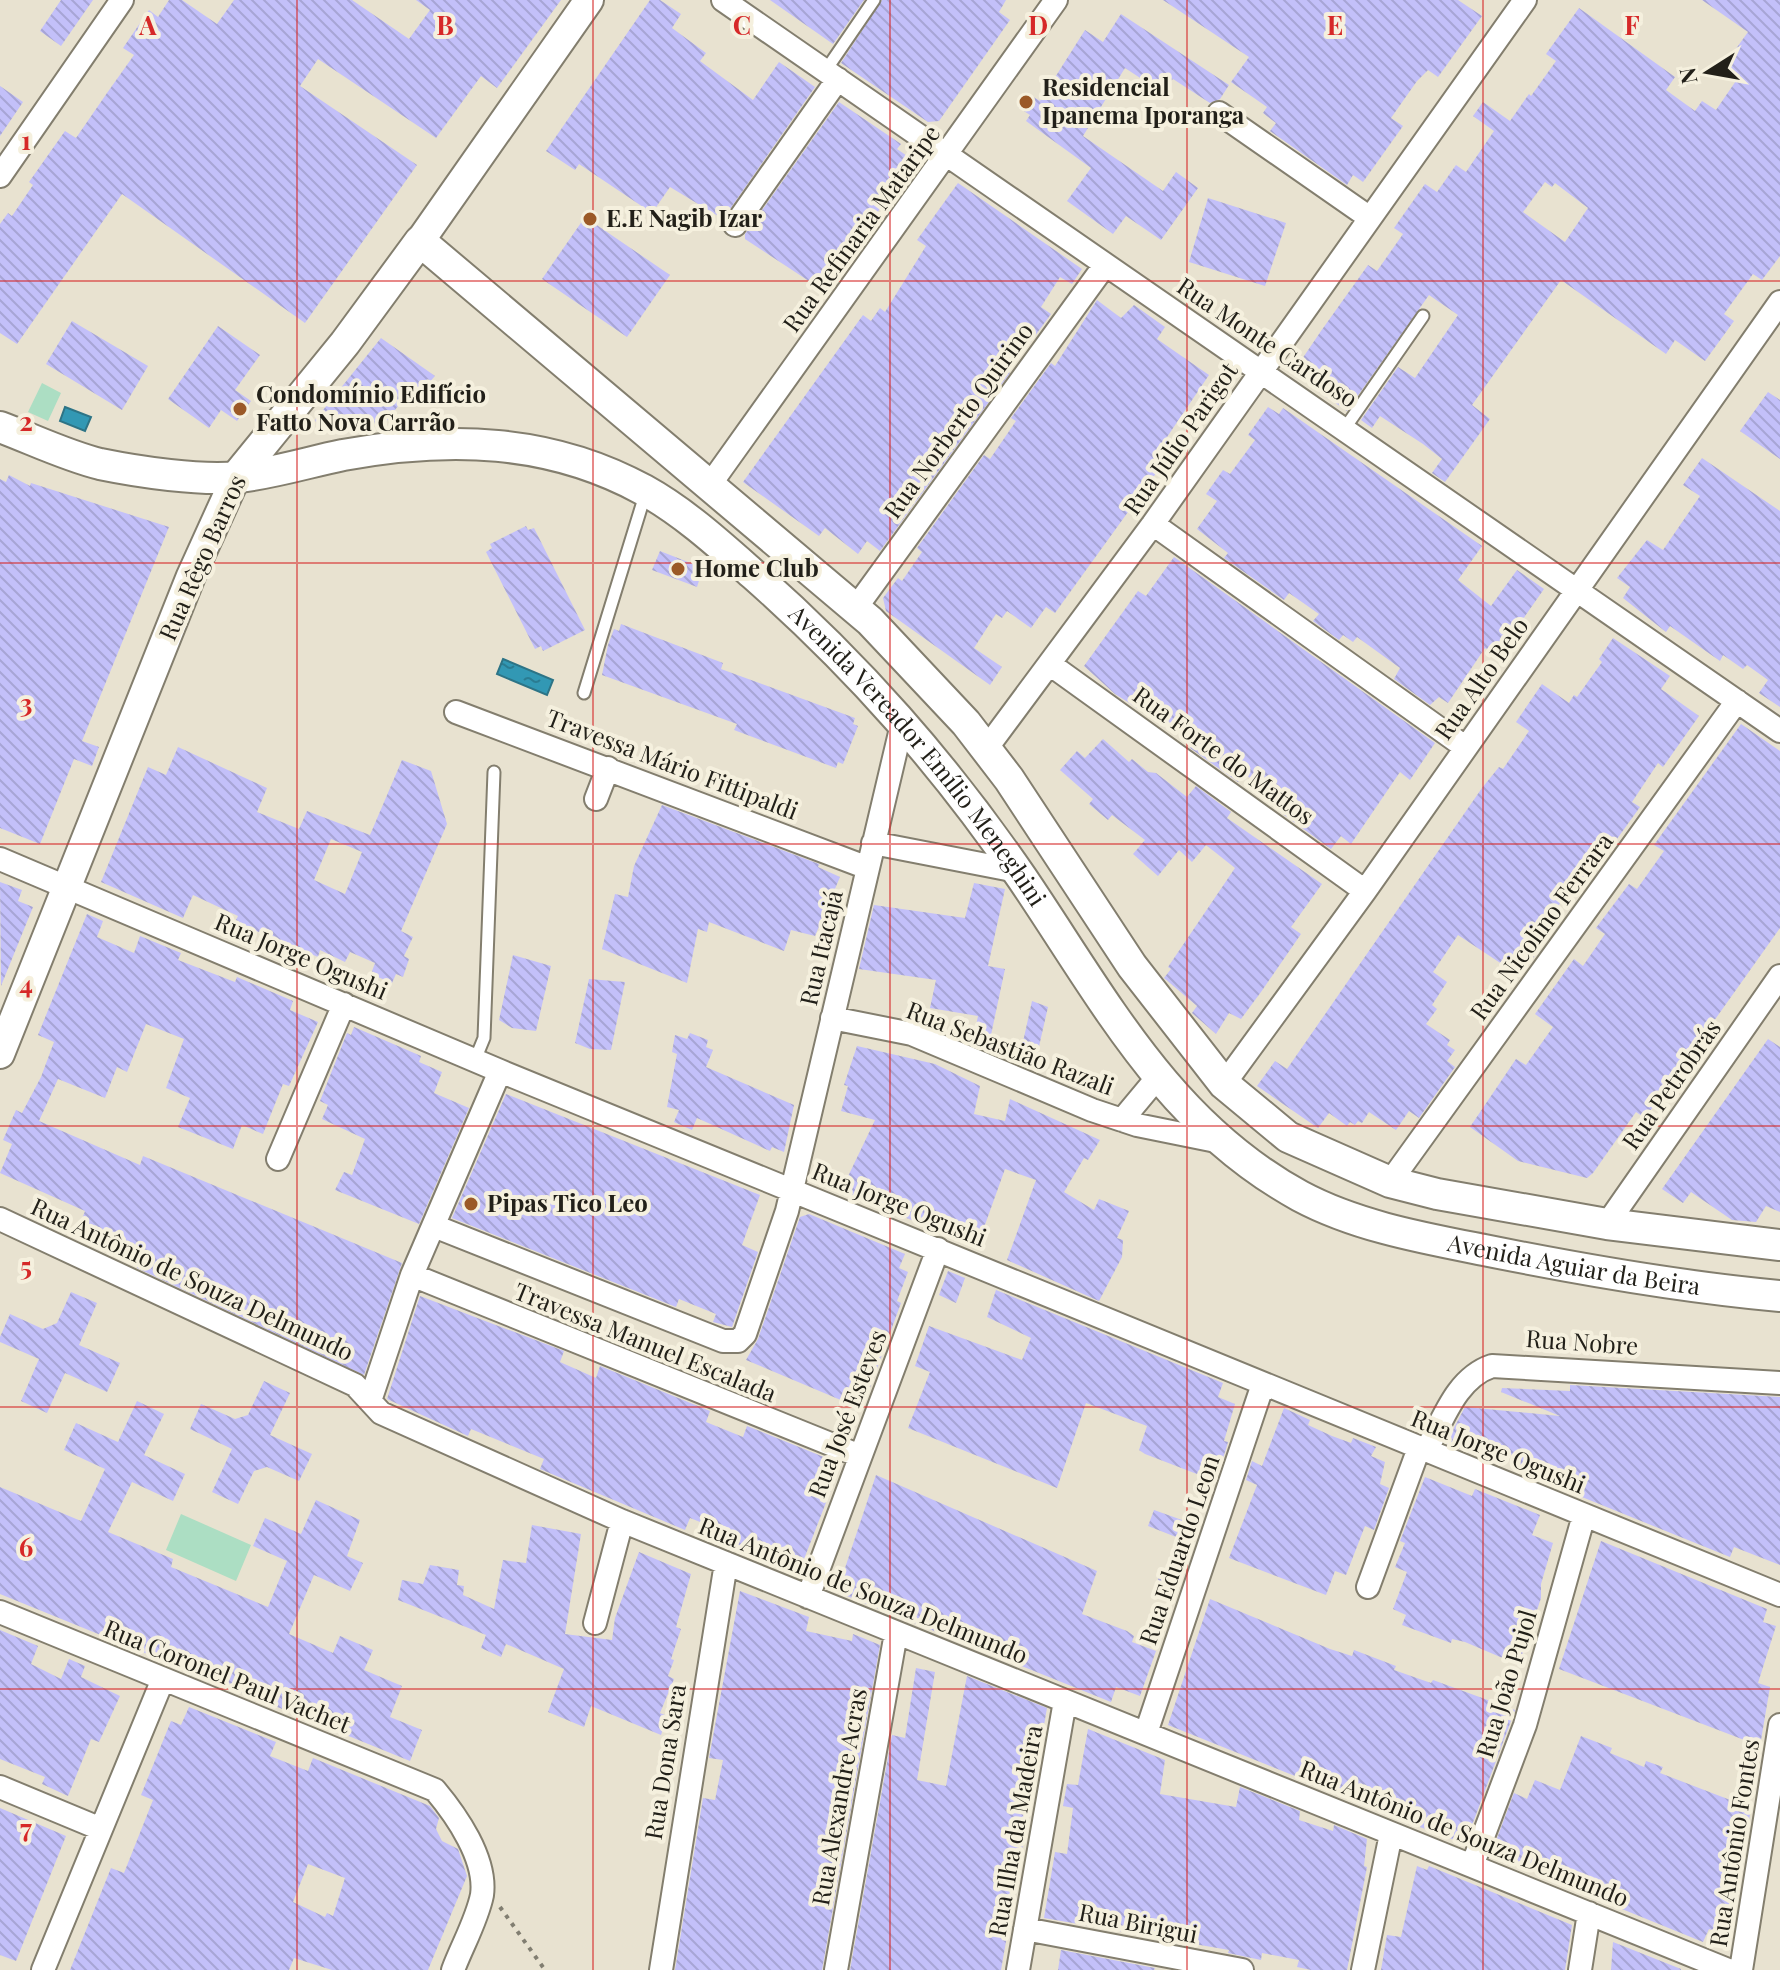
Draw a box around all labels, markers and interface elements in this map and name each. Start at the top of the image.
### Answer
text: A [138,7,157,42]
text: B [436,7,454,42]
text: C [733,7,751,42]
text: D [1028,7,1048,42]
text: E [1327,7,1343,42]
text: F [1624,7,1640,42]
north arrow [1668,32,1748,112]
text: N [1671,65,1704,87]
place label: Residencial Ipanema Iporanga [1042,70,1245,130]
marker: Residencial Ipanema Iporanga [1017,93,1035,111]
street label: Rua Refinaria Mataripe [774,118,946,338]
text: 1 [21,122,31,157]
place label: E.E Nagib Izar [606,201,763,233]
marker: E.E Nagib Izar [581,210,599,228]
street label: Rua Monte Cardoso [1172,269,1365,414]
street label: Rua Norberto Quirino [875,315,1039,524]
street label: Rua Júlio Parigot [1115,355,1244,520]
place label: Condomínio Edifício Fatto Nova Carrão [256,377,486,437]
marker: Condomínio Edifício Fatto Nova Carrão [231,400,249,418]
text: 2 [19,403,33,438]
street label: Rua Rêgo Barros [150,469,252,645]
place label: Home Club [694,551,819,583]
marker: Home Club [669,560,687,578]
street label: Avenida Vereador Emílio Meneghini [782,596,1054,912]
street label: Rua Alto Belo [1426,610,1534,746]
street label: Rua Forte do Mattos [1127,678,1321,831]
text: 3 [20,685,32,720]
street label: Travessa Mário Fittipaldi [542,700,803,826]
street label: Rua Nicolino Ferrara [1462,826,1619,1026]
street label: Rua Itacajá [791,887,849,1008]
street label: Rua Jorge Ogushi [210,904,393,1006]
text: 4 [19,966,33,1001]
street label: Rua Sebastião Razali [902,993,1119,1101]
street label: Rua Petrobrás [1614,1013,1727,1155]
street label: Rua Jorge Ogushi [808,1154,992,1253]
place label: Pipas Tico Leo [487,1186,648,1218]
street label: Rua Antônio de Souza Delmundo [27,1189,359,1367]
marker: Pipas Tico Leo [462,1195,480,1213]
street label: Avenida Aguiar da Beira [1444,1225,1702,1301]
text: 5 [20,1248,32,1283]
street label: Travessa Manuel Escalada [510,1274,782,1408]
street label: Rua Nobre [1525,1321,1639,1361]
street label: Rua José Esteves [800,1325,893,1502]
street label: Rua Jorge Ogushi [1407,1401,1591,1500]
street label: Rua Eduardo Leon [1131,1450,1226,1648]
street label: Rua Antônio de Souza Delmundo [695,1508,1033,1670]
text: 6 [19,1529,33,1564]
street label: Rua João Pujol [1467,1605,1543,1761]
street label: Rua Coronel Paul Vachet [100,1611,356,1739]
street label: Rua Dona Sara [636,1682,692,1842]
street label: Rua Alexandre Acras [803,1685,873,1908]
street label: Rua Ilha da Madeira [980,1722,1048,1939]
street label: Rua Antônio Fontes [1701,1737,1765,1949]
street label: Rua Antônio de Souza Delmundo [1296,1751,1634,1913]
text: 7 [20,1810,32,1845]
street label: Rua Birigui [1076,1895,1201,1949]

